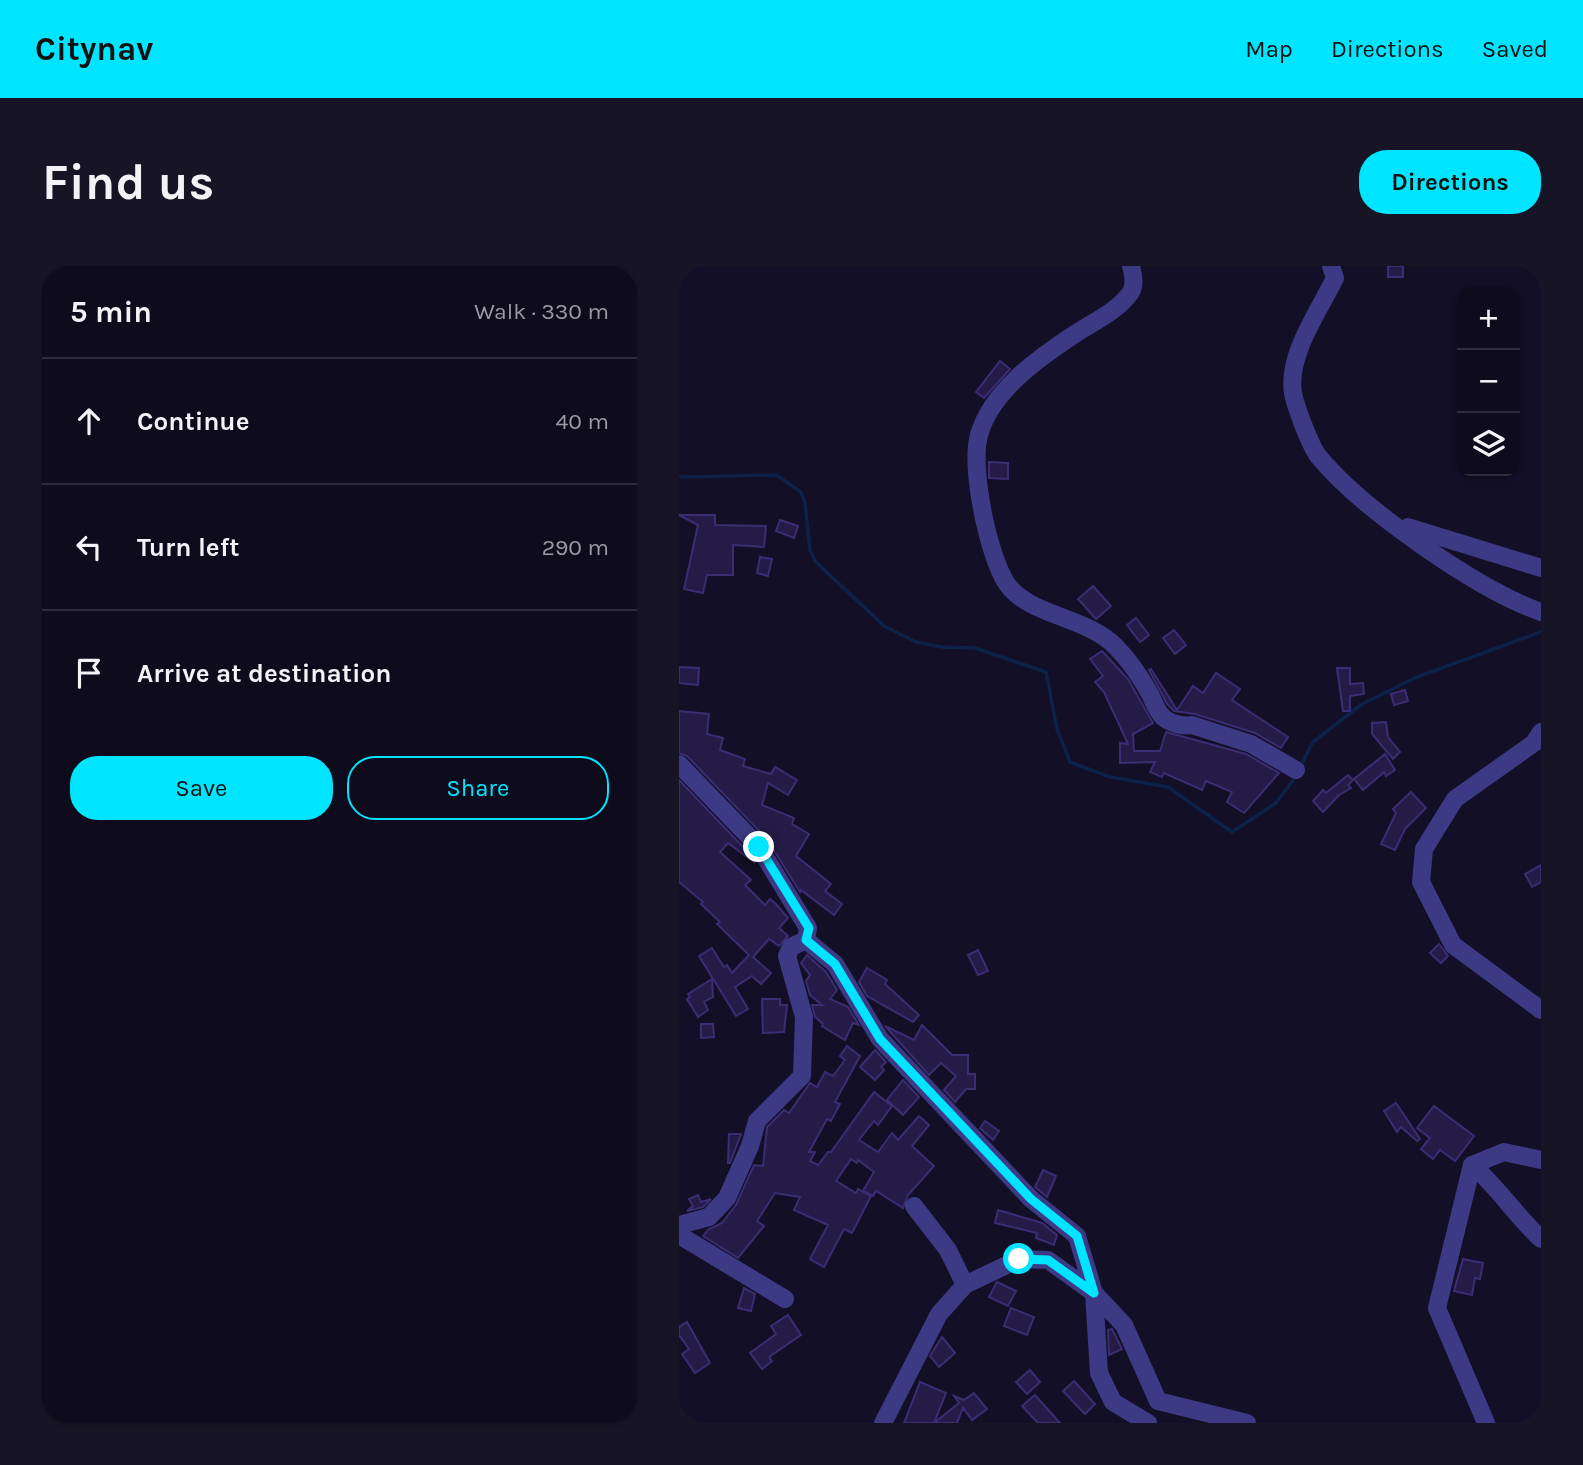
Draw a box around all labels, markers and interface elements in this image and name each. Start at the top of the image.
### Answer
text: Citynav [35,30,153,68]
text: Map [1245,35,1293,63]
text: Directions [1331,35,1444,63]
text: Saved [1482,35,1548,63]
button: Directions [1359,150,1541,214]
text: Find us [42,154,214,211]
map controls [1457,287,1520,476]
button: + [1457,287,1520,350]
text: 5 min [70,294,152,330]
text: Walk · 330 m [474,298,609,325]
button: − [1457,350,1520,413]
icon: ahead [70,402,108,440]
text: Continue [137,406,249,437]
text: 40 m [556,408,609,435]
button: layers [1457,413,1520,476]
icon: left [70,528,108,566]
text: Turn left [137,532,239,563]
text: 290 m [542,534,609,561]
icon: arrive [70,654,108,692]
text: Arrive at destination [137,658,391,689]
button: Save [70,756,333,820]
button: Share [347,756,609,820]
route end [743,831,774,862]
route start [1003,1243,1034,1274]

